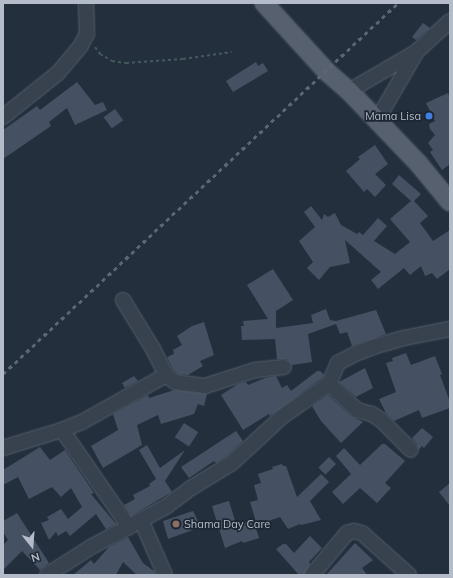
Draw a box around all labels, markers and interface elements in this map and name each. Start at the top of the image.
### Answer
place label: Mama Lisa [365,109,421,123]
marker: Mama Lisa [424,111,434,121]
place label: Shama Day Care [184,517,270,531]
marker: Shama Day Care [171,519,181,529]
north arrow [12,526,52,566]
text: N [29,550,42,565]

